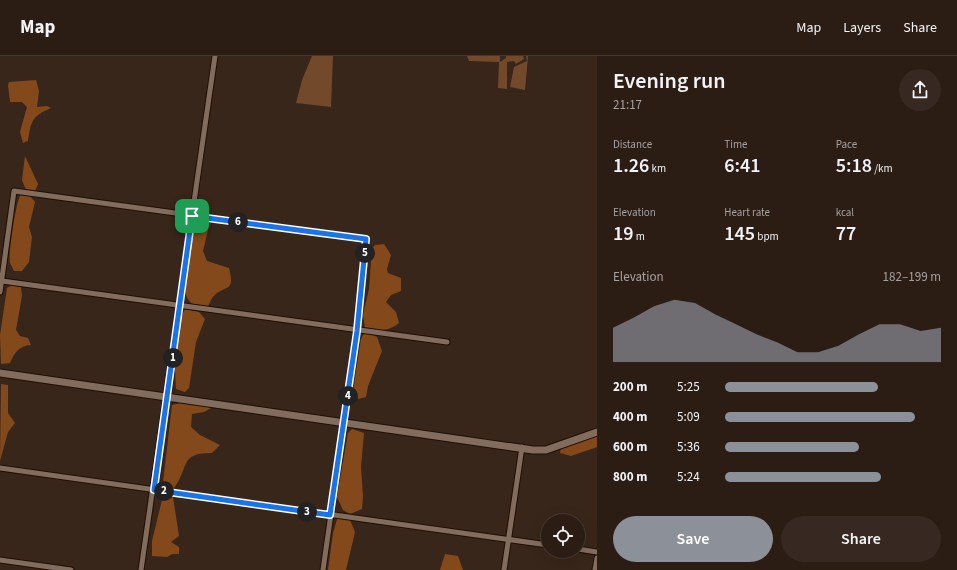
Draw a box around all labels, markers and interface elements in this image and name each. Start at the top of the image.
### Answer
text: Map [20,14,55,41]
text: Map [796,18,821,38]
text: Layers [843,18,881,38]
text: Share [903,18,937,38]
text: Evening run [613,65,726,97]
button: share [899,69,941,111]
text: 21:17 [613,96,642,114]
text: Distance [613,137,652,152]
text: Time [724,137,748,152]
text: Pace [836,137,857,152]
text: 1.26 [613,152,649,180]
text: 6:41 [724,152,761,180]
text: 5:18 [836,152,872,180]
text: km [649,161,666,176]
text: /km [872,161,893,176]
pin [175,199,209,233]
icon: arrive [181,205,203,227]
text: Elevation [613,205,656,220]
text: Heart rate [724,205,770,220]
text: kcal [836,205,854,220]
pin: 6 [228,212,248,232]
text: 6 [235,214,241,229]
text: 19 [613,220,634,248]
text: 145 [724,220,755,248]
text: 77 [836,220,856,248]
text: m [634,229,645,244]
text: bpm [755,229,779,244]
pin: 5 [355,243,375,263]
text: 5 [362,245,368,260]
text: Elevation [613,268,664,286]
text: 182–199 m [883,268,941,286]
pin: 1 [163,348,183,368]
text: 1 [170,350,176,365]
text: 200 m [613,378,647,396]
text: 5:25 [677,378,700,396]
pin: 4 [338,386,358,406]
text: 4 [345,388,351,403]
text: 400 m [613,408,647,426]
text: 5:09 [677,408,700,426]
text: 600 m [613,438,647,456]
text: 5:36 [677,438,700,456]
text: 800 m [613,468,647,486]
text: 5:24 [677,468,700,486]
pin: 2 [154,481,174,501]
text: 2 [161,483,167,498]
pin: 3 [297,502,317,522]
text: 3 [304,504,310,519]
map controls [541,514,585,558]
button: locate [541,514,585,558]
button: Save [613,516,773,562]
button: Share [781,516,941,562]

